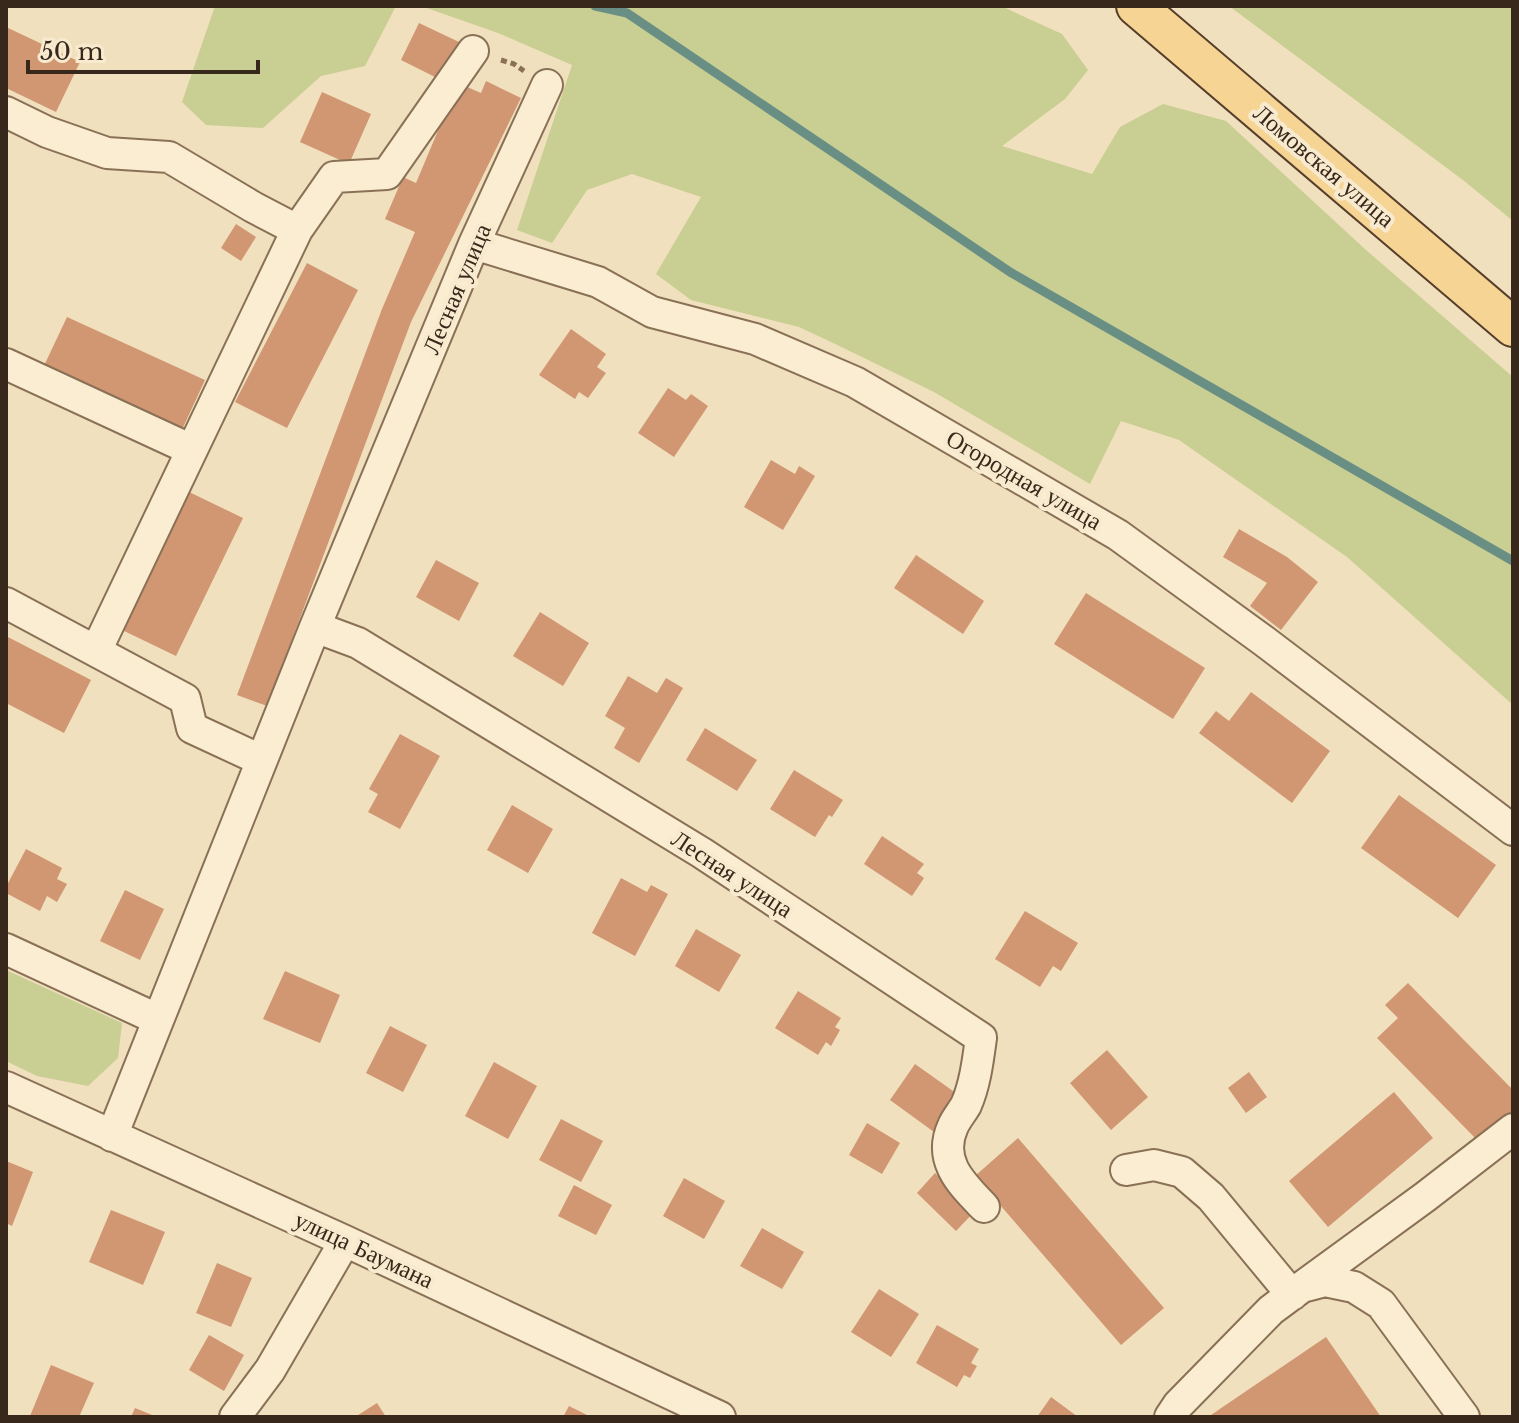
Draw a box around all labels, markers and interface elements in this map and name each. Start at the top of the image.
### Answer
scale bar [28,24,258,74]
text: 50 m [40,37,104,66]
street label: Ломовская улица [1248,98,1401,233]
street label: Лесная улица [416,219,497,358]
street label: Огородная улица [941,423,1107,536]
street label: Лесная улица [666,824,799,924]
street label: улица Баумана [290,1205,439,1295]

